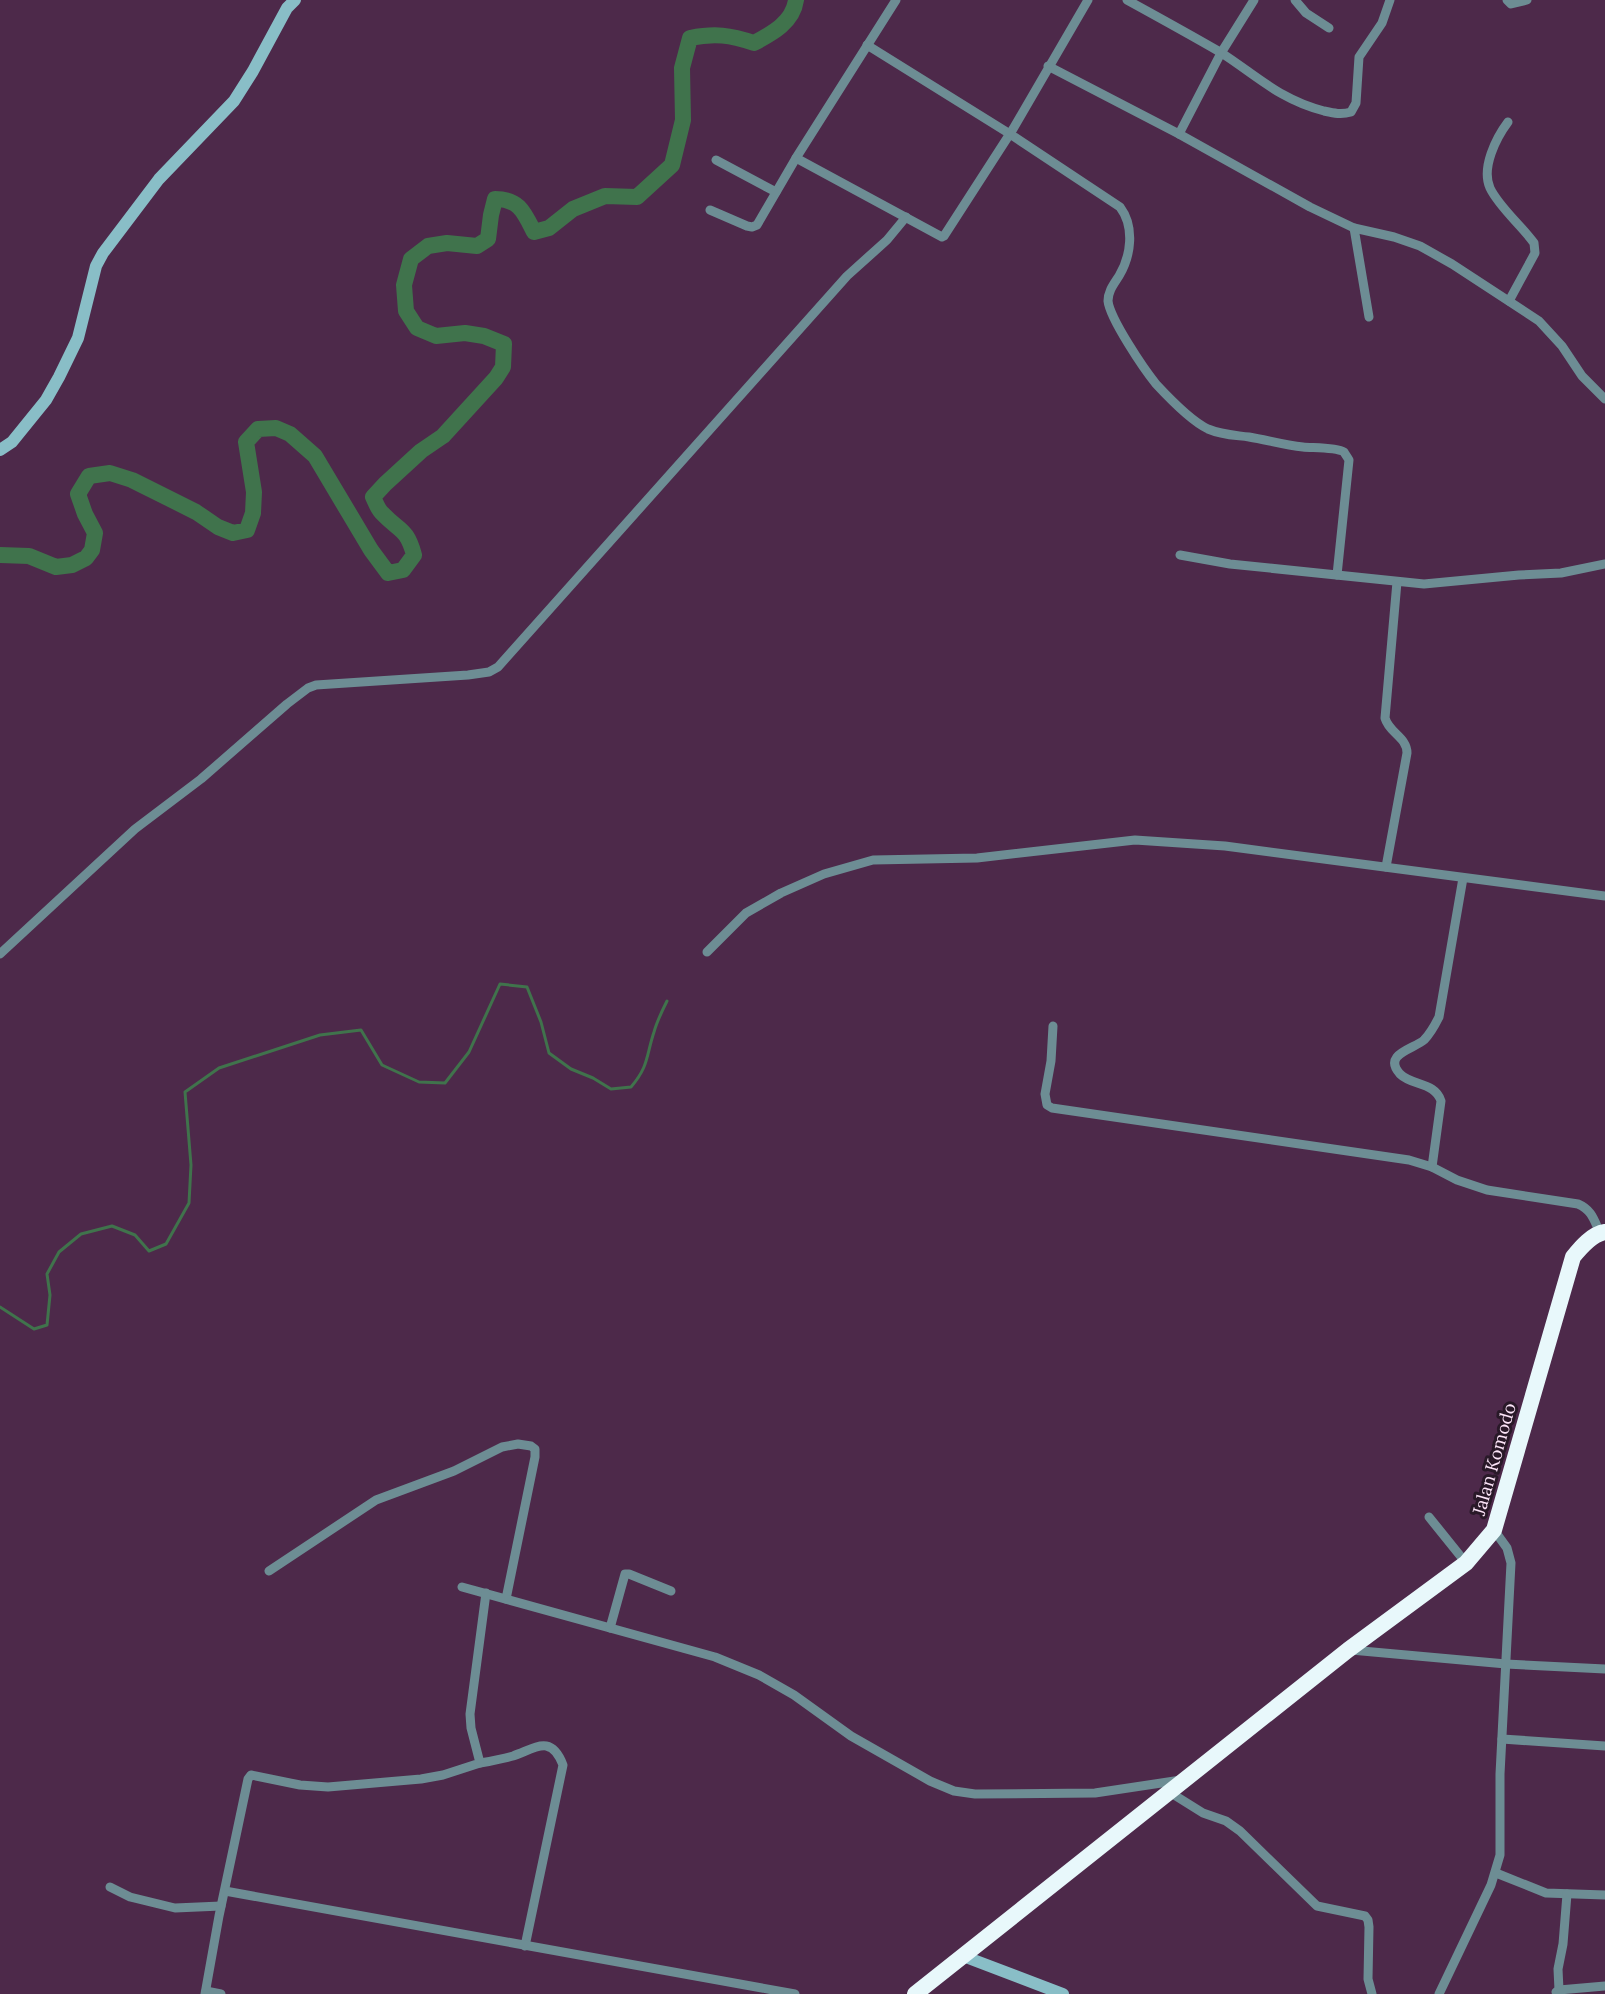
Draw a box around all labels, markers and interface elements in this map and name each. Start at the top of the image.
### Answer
street label: Jalan Komodo [1467,1400,1521,1519]

